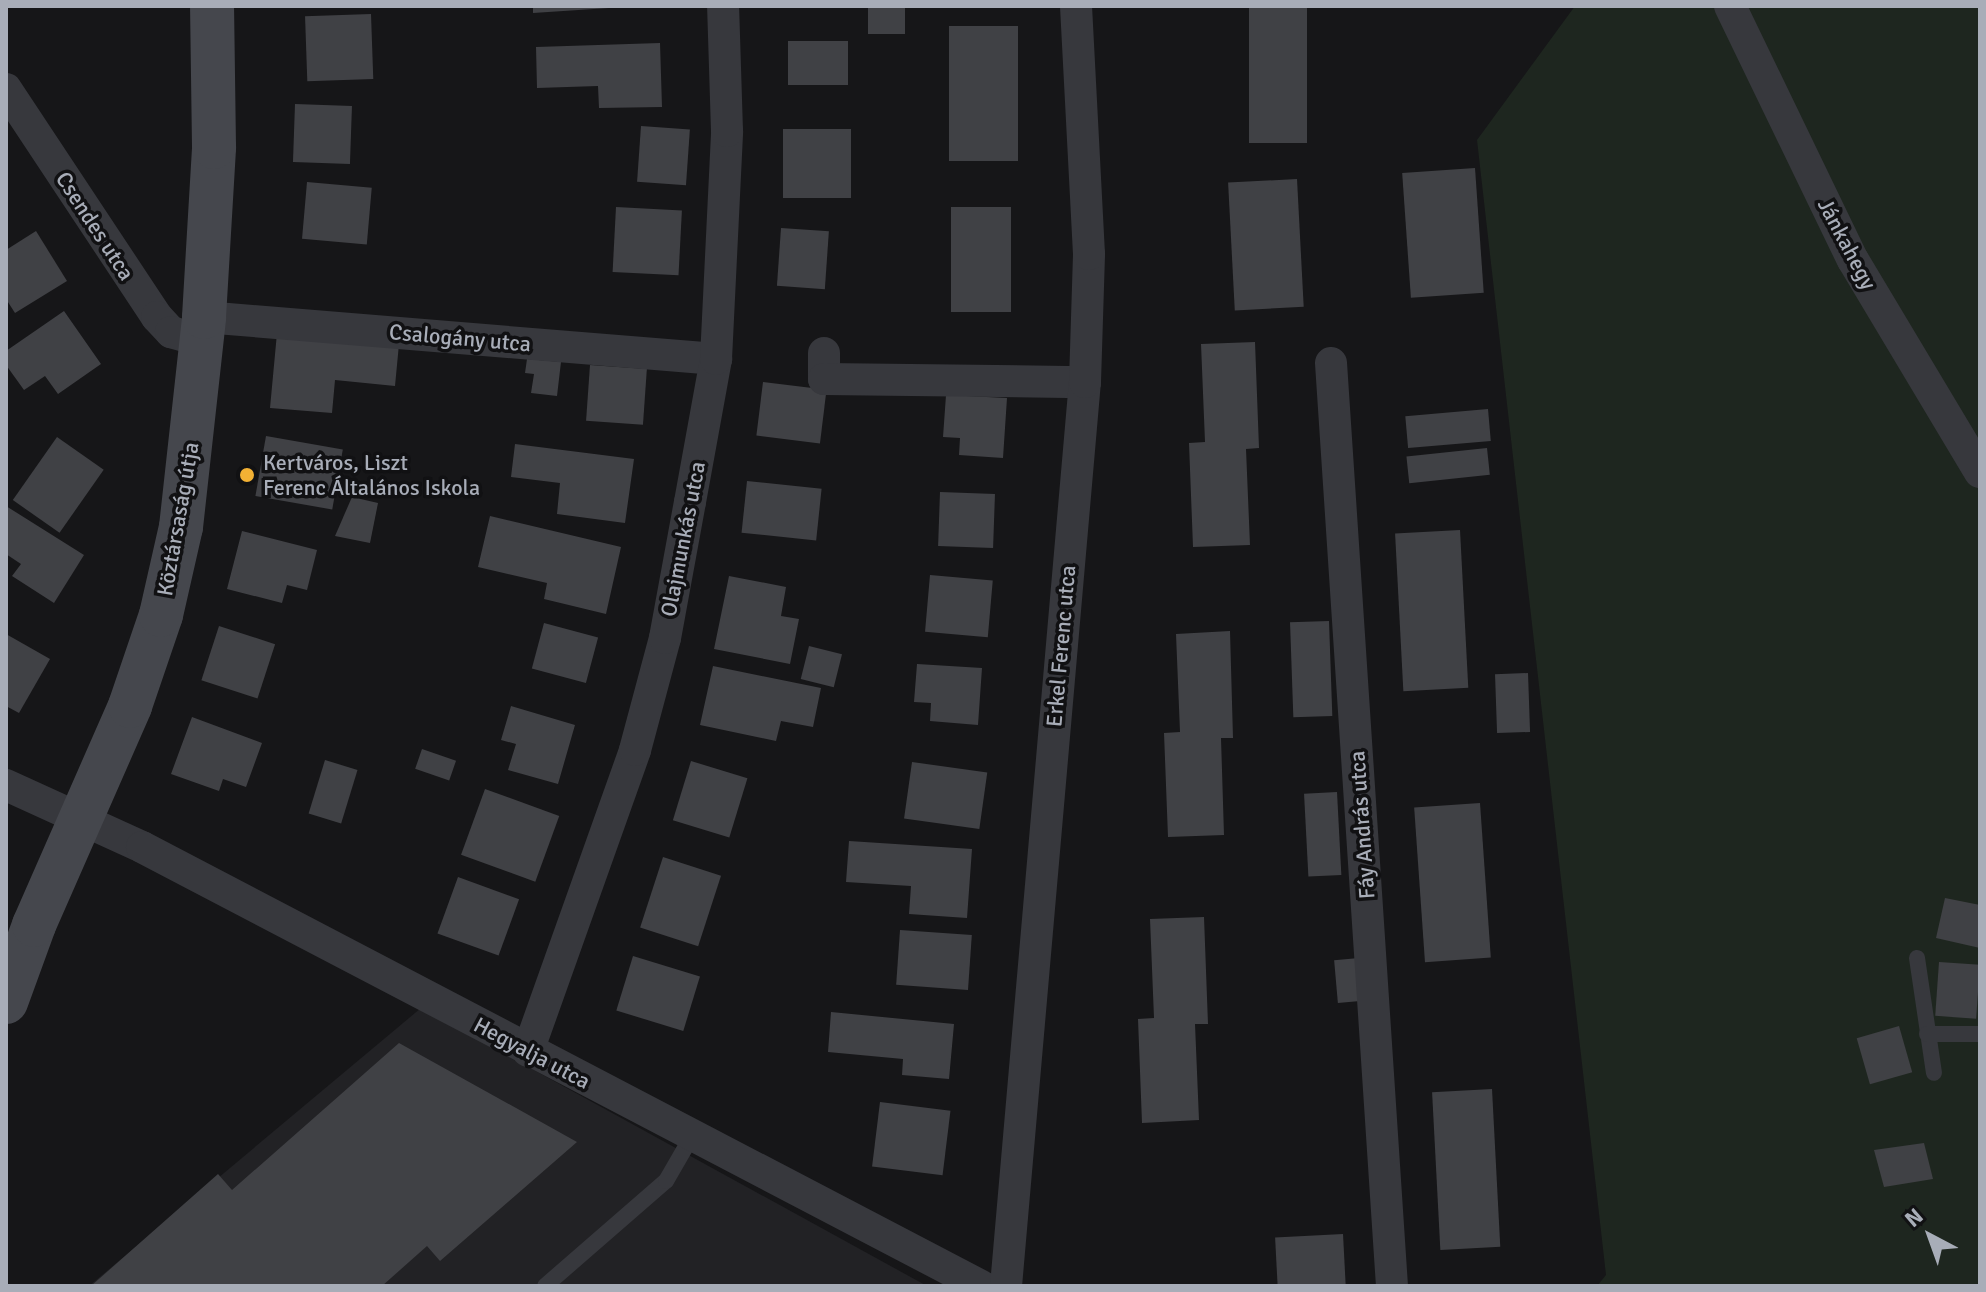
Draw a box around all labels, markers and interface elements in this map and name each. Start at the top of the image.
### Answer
street label: Csendes utca [50,167,140,285]
street label: Jánkahegy [1812,194,1882,294]
street label: Csalogány utca [388,319,532,357]
street label: Köztársaság útja [151,440,205,598]
place label: Kertváros, Liszt Ferenc Általános Iskola [263,449,480,500]
street label: Olajmunkás utca [655,459,711,619]
marker: Kertváros, Liszt Ferenc Általános Iskola [238,466,256,484]
street label: Erkel Ferenc utca [1041,564,1081,728]
street label: Fáy András utca [1344,750,1380,900]
street label: Hegyalja utca [469,1011,595,1095]
north arrow [1890,1196,1970,1276]
text: N [1899,1202,1929,1233]

